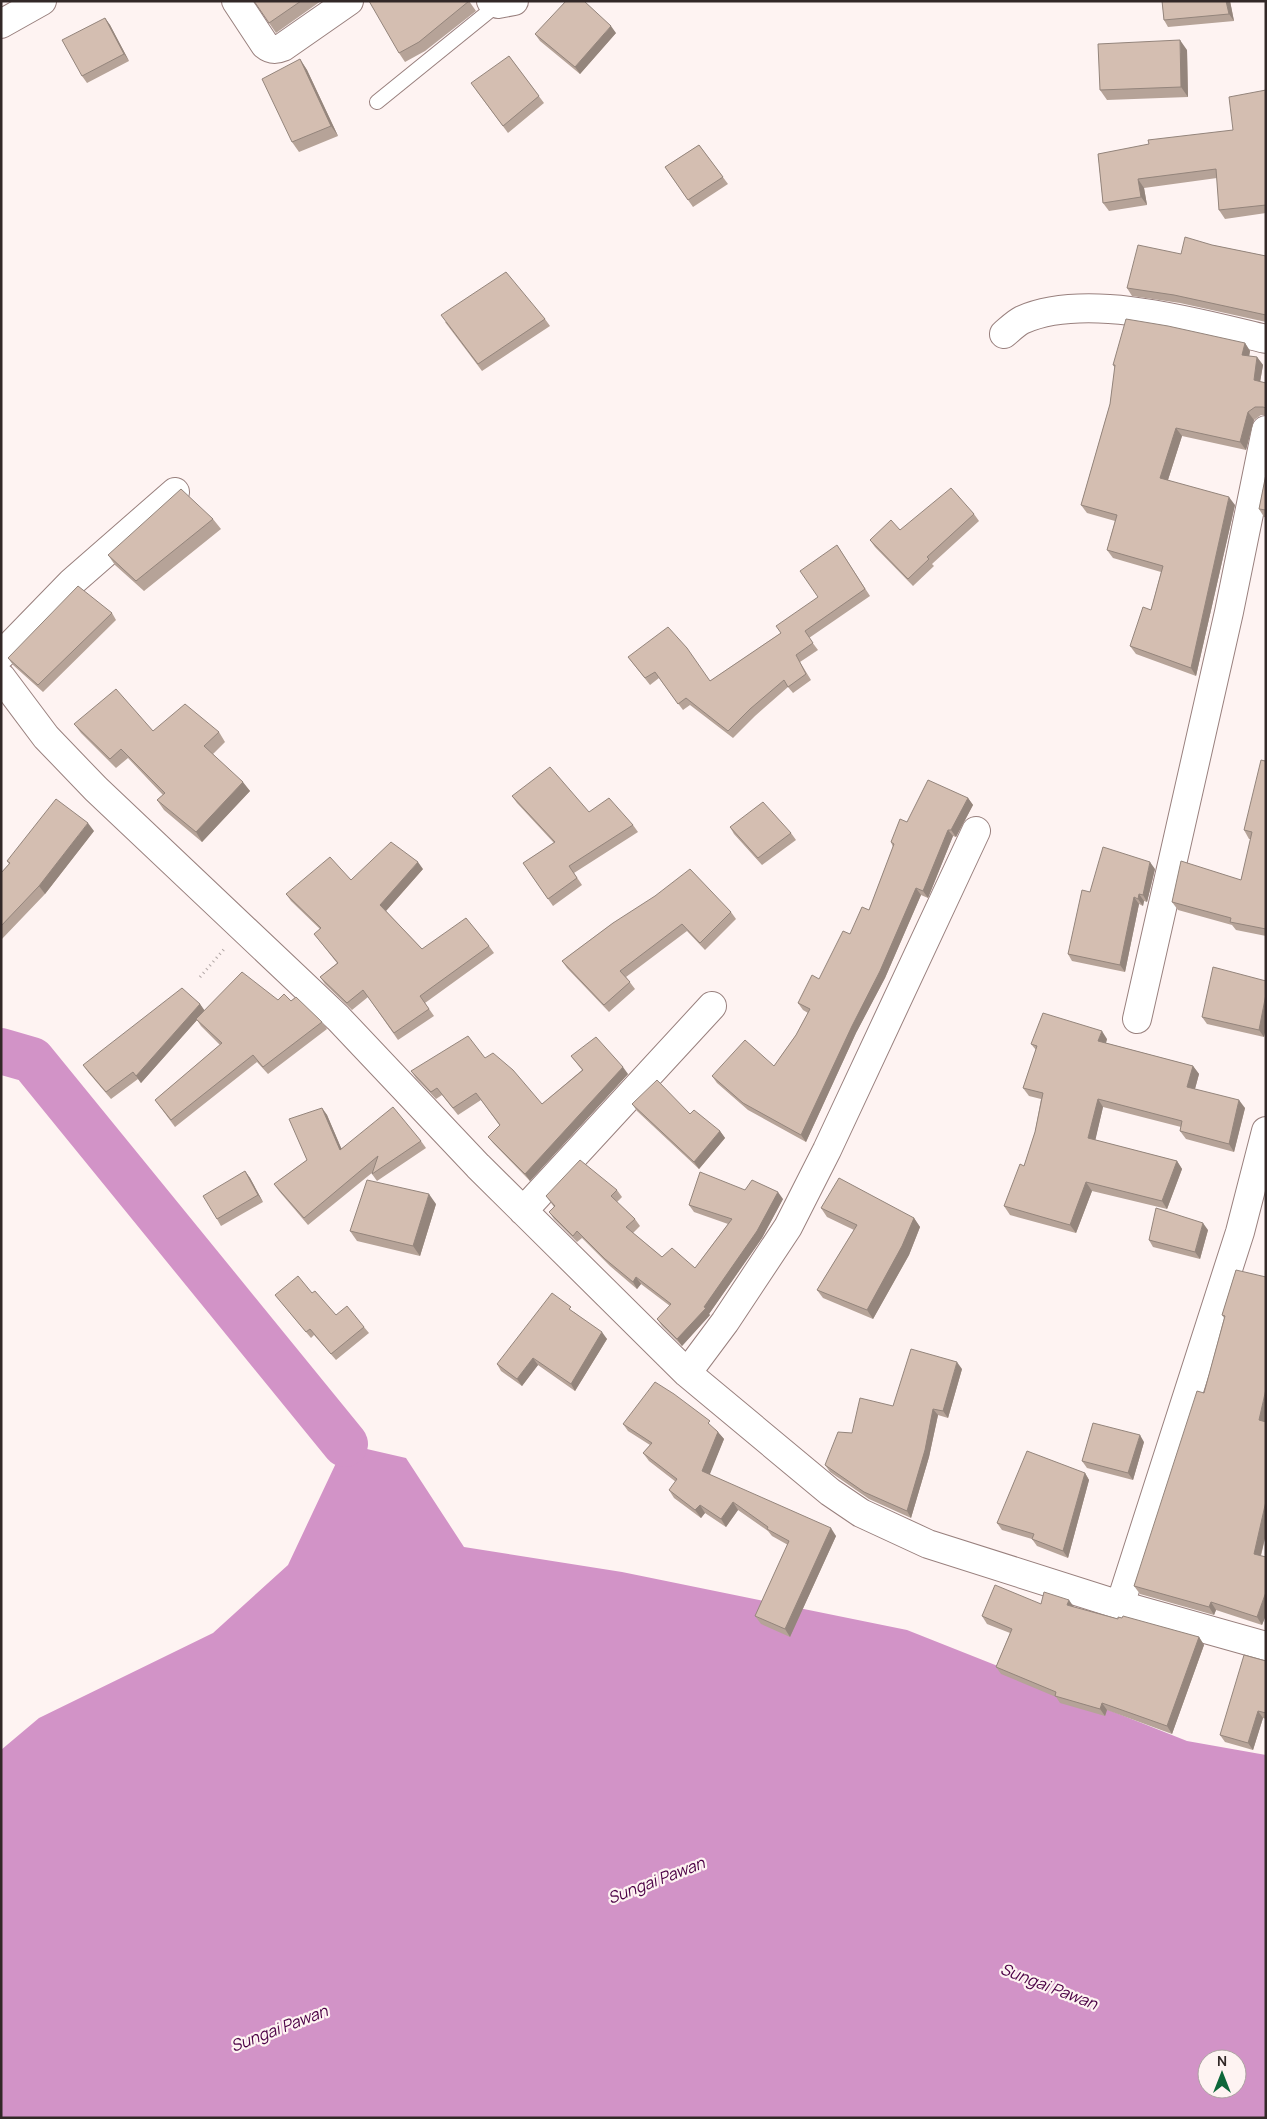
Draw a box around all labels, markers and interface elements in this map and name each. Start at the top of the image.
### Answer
water label: Sungai Pawan [604,1851,708,1909]
water label: Sungai Pawan [997,1957,1101,2015]
water label: Sungai Pawan [227,1999,331,2057]
north arrow [1197,2049,1247,2099]
text: N [1217,2051,1227,2070]

